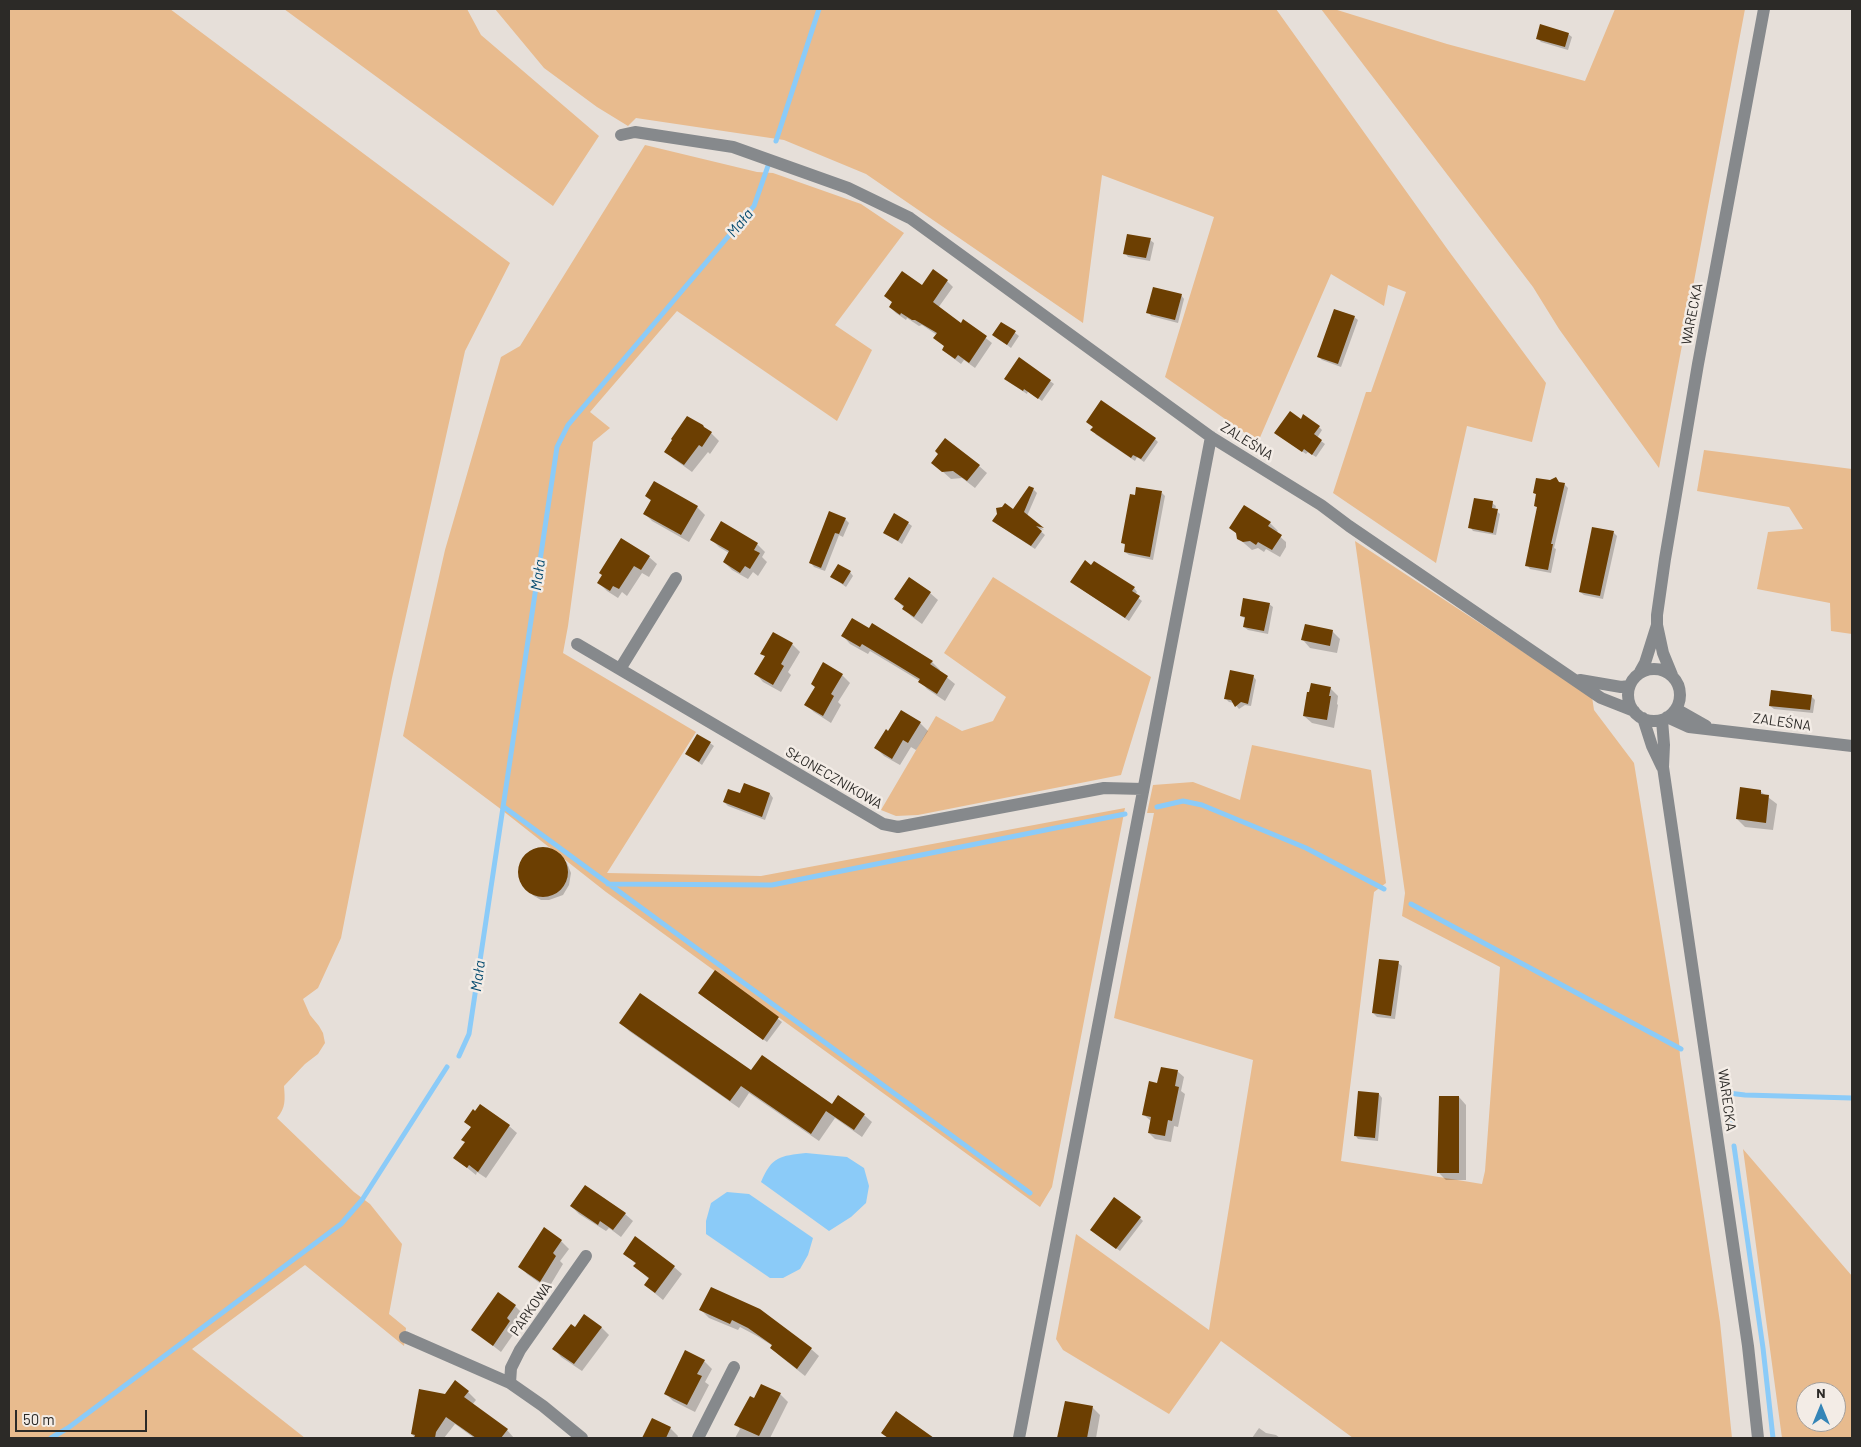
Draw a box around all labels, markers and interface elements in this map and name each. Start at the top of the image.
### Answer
water label: Mała [723,205,757,241]
street label: WARECKA [1678,282,1706,346]
street label: ZALEŚNA [1218,418,1276,464]
water label: Mała [527,558,549,592]
street label: ZALEŚNA [1752,710,1812,734]
street label: SŁONECZNIKOWA [783,744,885,812]
water label: Mała [467,959,489,993]
street label: WARECKA [1714,1068,1740,1132]
street label: PARKOWA [506,1279,556,1339]
north arrow [1796,1382,1846,1432]
text: N [1816,1384,1826,1401]
scale bar [18,1400,150,1432]
text: 50 m [23,1410,55,1428]

